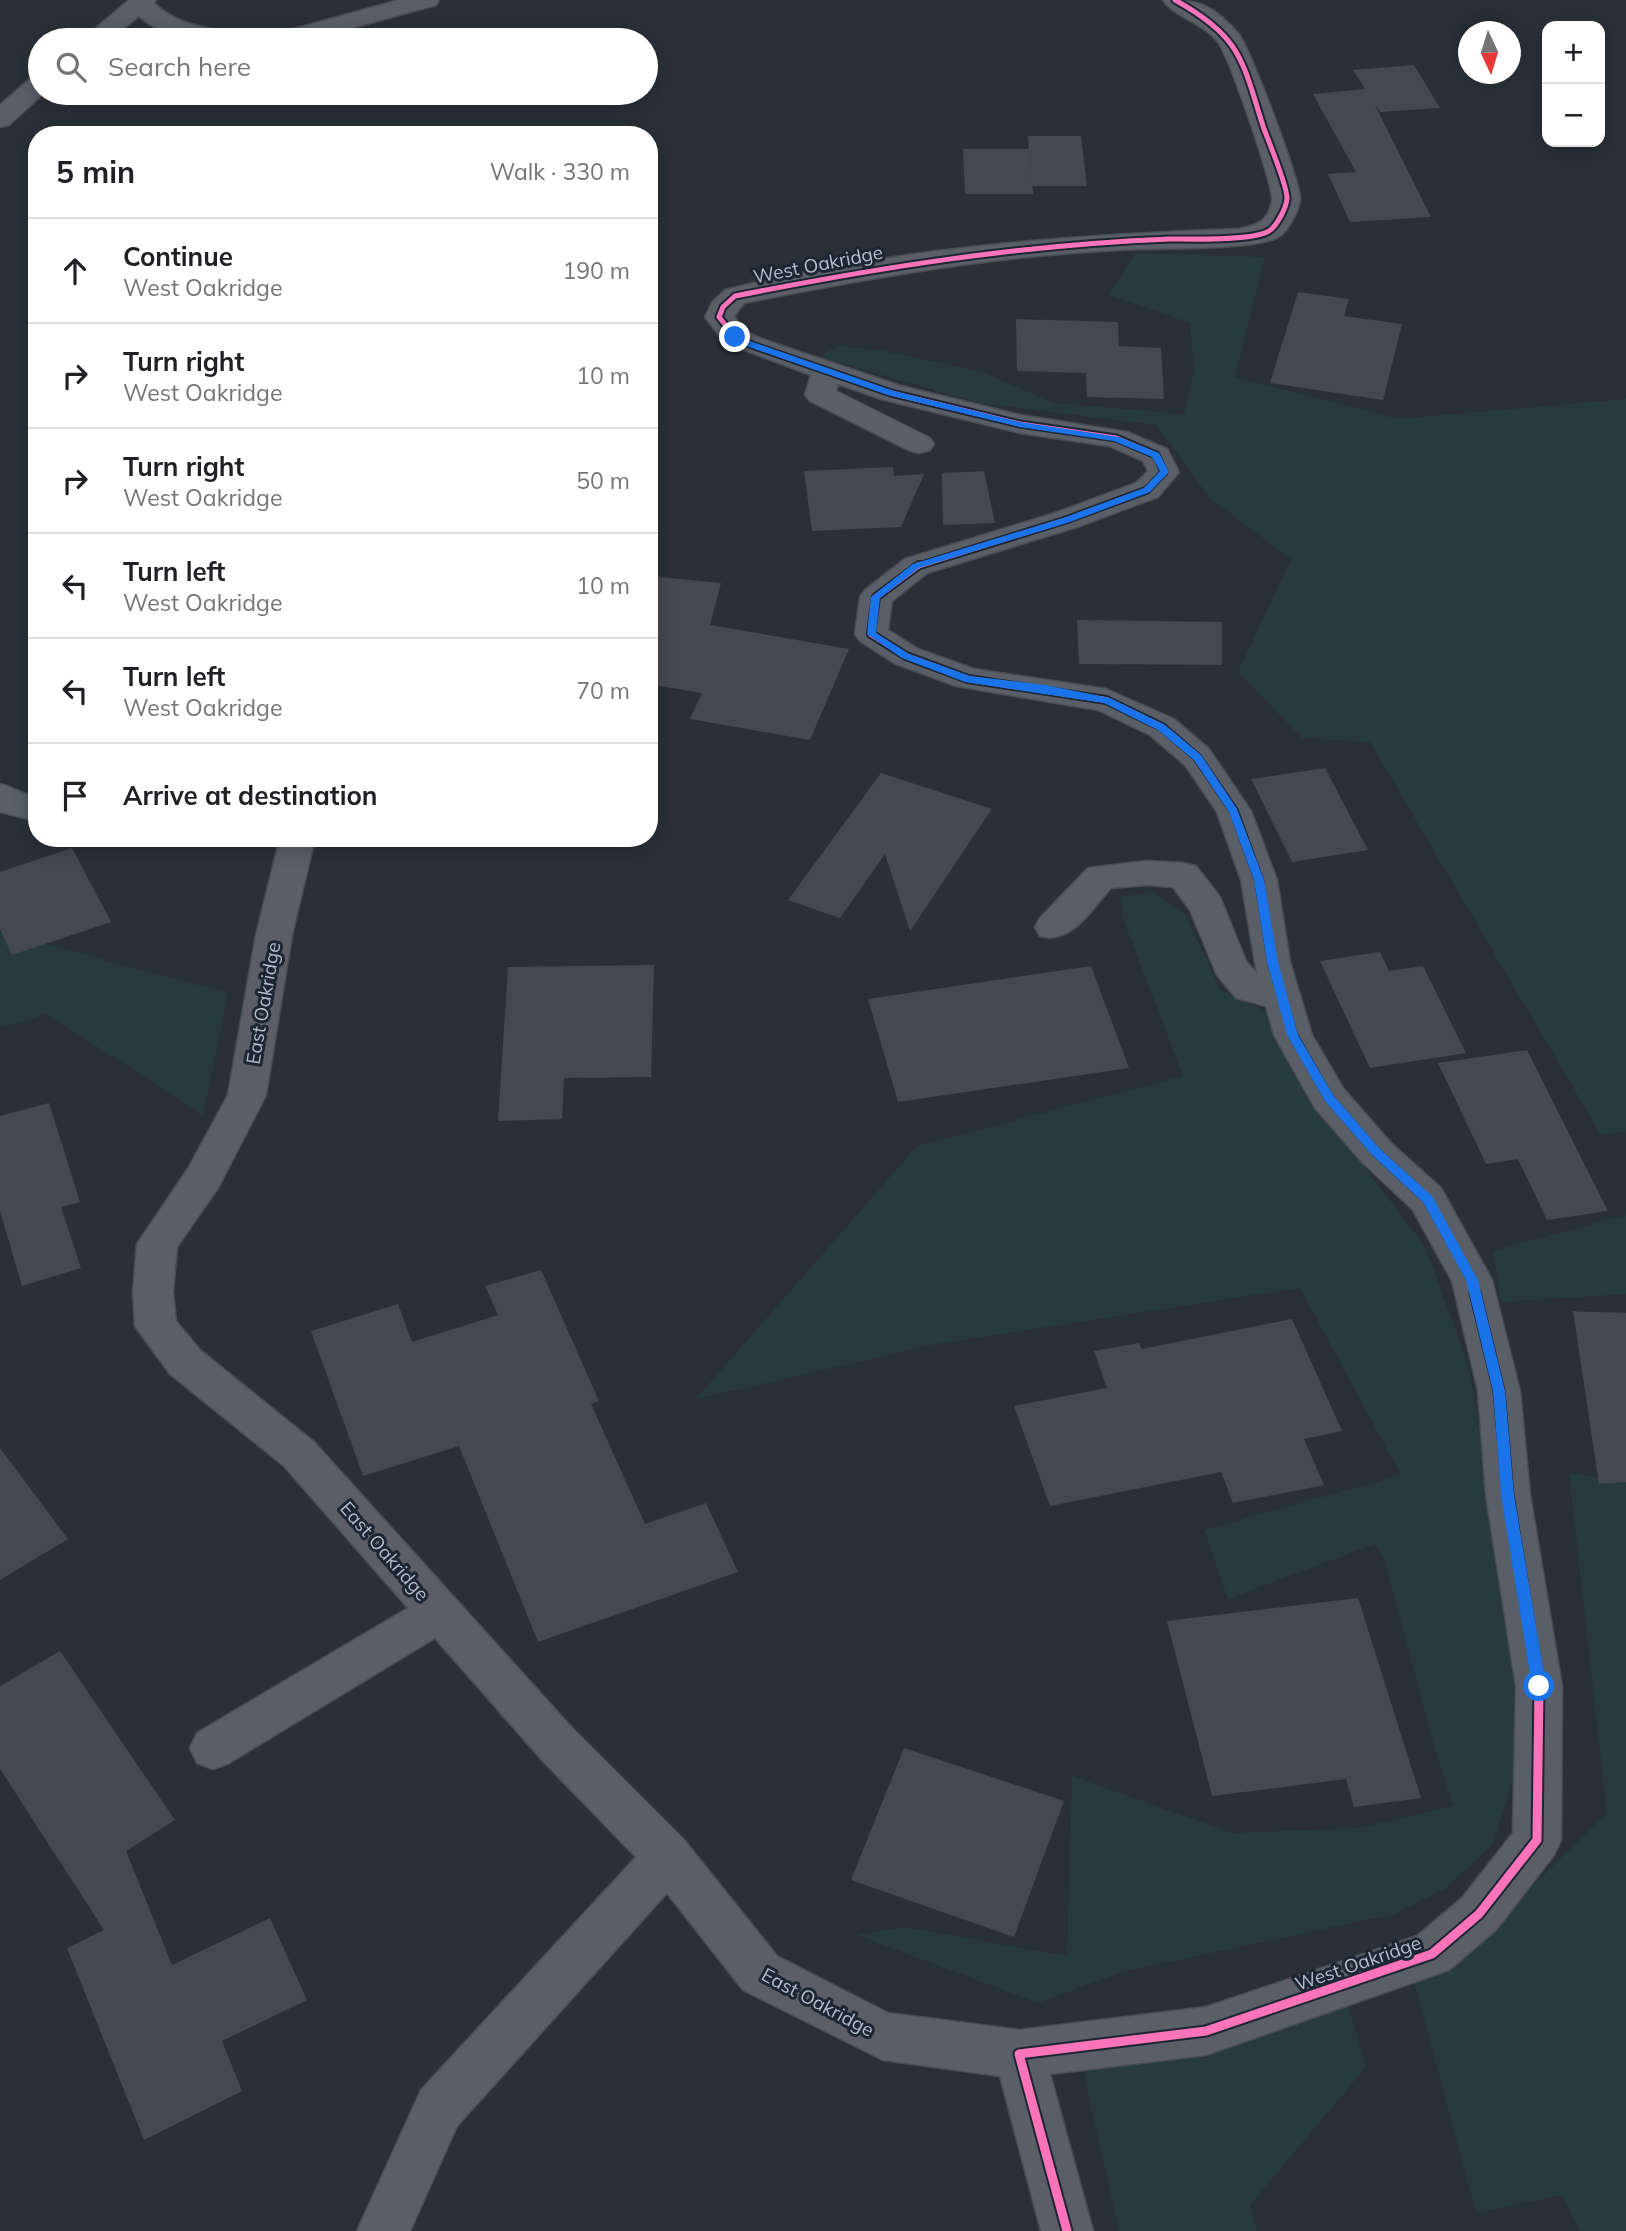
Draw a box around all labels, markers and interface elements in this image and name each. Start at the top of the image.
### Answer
north arrow [1458,21,1521,84]
map controls [1542,21,1605,147]
button: + [1542,21,1605,84]
search box [28,28,658,105]
icon: search [52,48,90,86]
text: Search here [108,50,251,83]
button: − [1542,84,1605,147]
text: 5 min [56,153,135,191]
text: Walk · 330 m [490,157,630,186]
text: Continue [123,240,233,273]
street label: West Oakridge [751,240,885,288]
icon: ahead [56,252,94,290]
text: 190 m [562,256,630,285]
text: West Oakridge [123,273,283,302]
route end [719,321,750,352]
text: Turn right [123,345,244,378]
icon: right [56,357,94,395]
text: 10 m [576,361,630,390]
text: West Oakridge [123,378,283,407]
text: Turn right [123,450,244,483]
icon: right [56,462,94,500]
text: 50 m [576,466,630,495]
text: West Oakridge [123,483,283,512]
text: Turn left [123,555,225,588]
icon: left [56,567,94,605]
text: 10 m [576,571,630,600]
text: West Oakridge [123,588,283,617]
text: Turn left [123,660,225,693]
icon: left [56,672,94,710]
text: 70 m [576,676,630,705]
text: West Oakridge [123,693,283,722]
icon: arrive [56,777,94,815]
text: Arrive at destination [123,779,378,812]
street label: East Oakridge [240,940,286,1066]
street label: East Oakridge [335,1496,435,1606]
route start [1523,1670,1554,1701]
street label: West Oakridge [1292,1930,1424,1996]
street label: East Oakridge [758,1962,878,2042]

